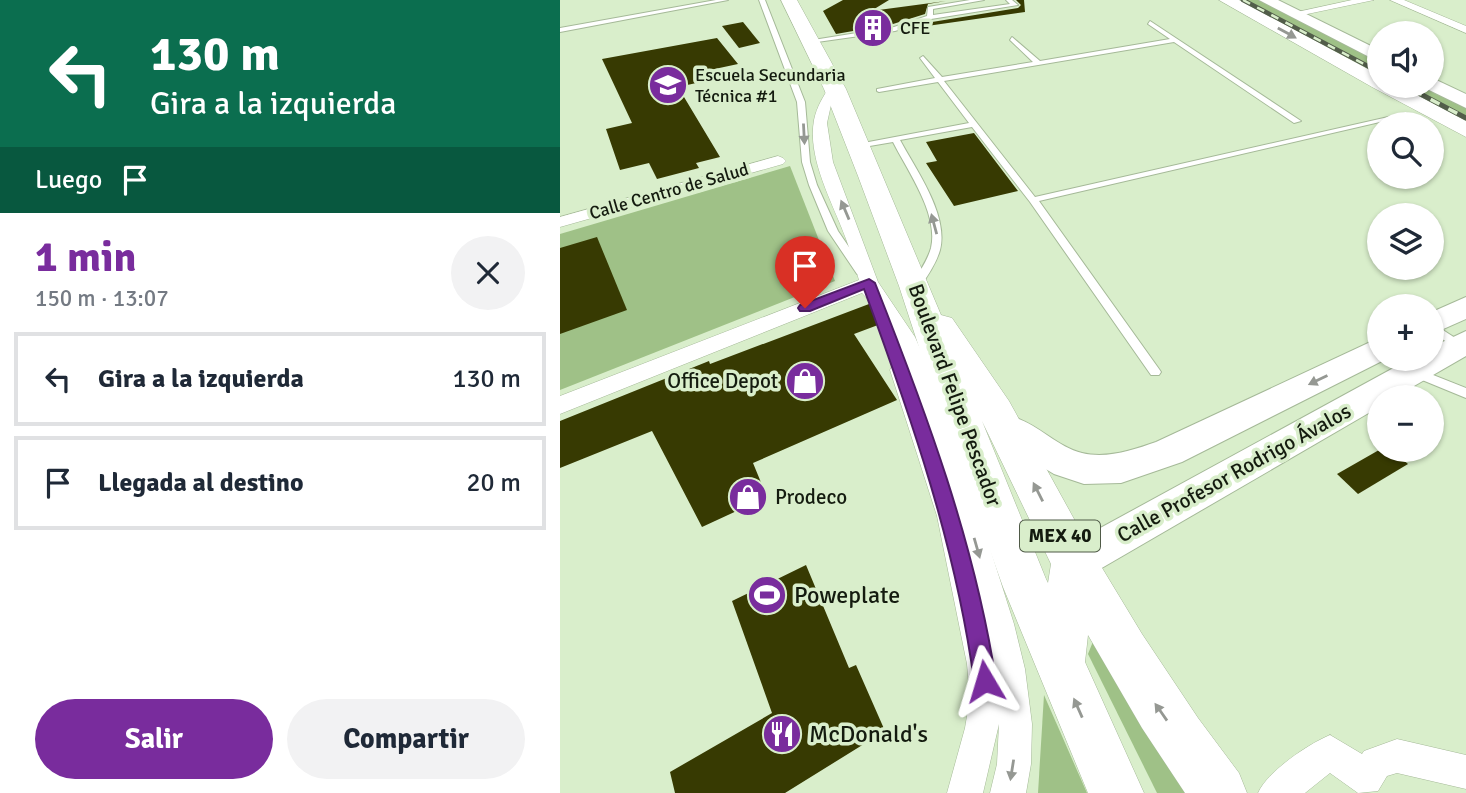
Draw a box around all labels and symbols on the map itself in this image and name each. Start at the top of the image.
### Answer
building icon: CFE [852,7,894,49]
place label: CFE [900,17,930,39]
one-way arrow [1277,27,1297,38]
school or university icon: Escuela Secundaria Técnica #1 [647,64,689,106]
place label: Escuela Secundaria Técnica #1 [695,64,846,107]
one-way arrow [798,124,809,146]
street label: Calle Centro de Salud [587,158,751,224]
one-way arrow [839,199,850,220]
one-way arrow [928,213,939,235]
pin [775,236,835,308]
street label: Boulevard Felipe Pescador [903,280,1007,510]
shop icon: Office Depot [784,360,826,402]
place label: Office Depot [667,368,778,394]
one-way arrow [1308,374,1328,385]
street label: Calle Profesor Rodrigo Ávalos [1113,398,1355,548]
shop icon: Prodeco [727,476,769,518]
one-way arrow [1033,482,1044,502]
place label: Prodeco [775,484,847,510]
road number: MEX 40 [1020,520,1100,552]
one-way arrow [973,538,983,559]
sports icon: Poweplate [746,574,788,616]
place label: Poweplate [794,580,900,610]
position arrow [948,644,1022,718]
one-way arrow [1072,698,1084,718]
one-way arrow [1154,703,1168,721]
restaurant icon: McDonald's [761,713,803,755]
place label: McDonald's [809,719,928,749]
one-way arrow [1006,759,1017,781]

